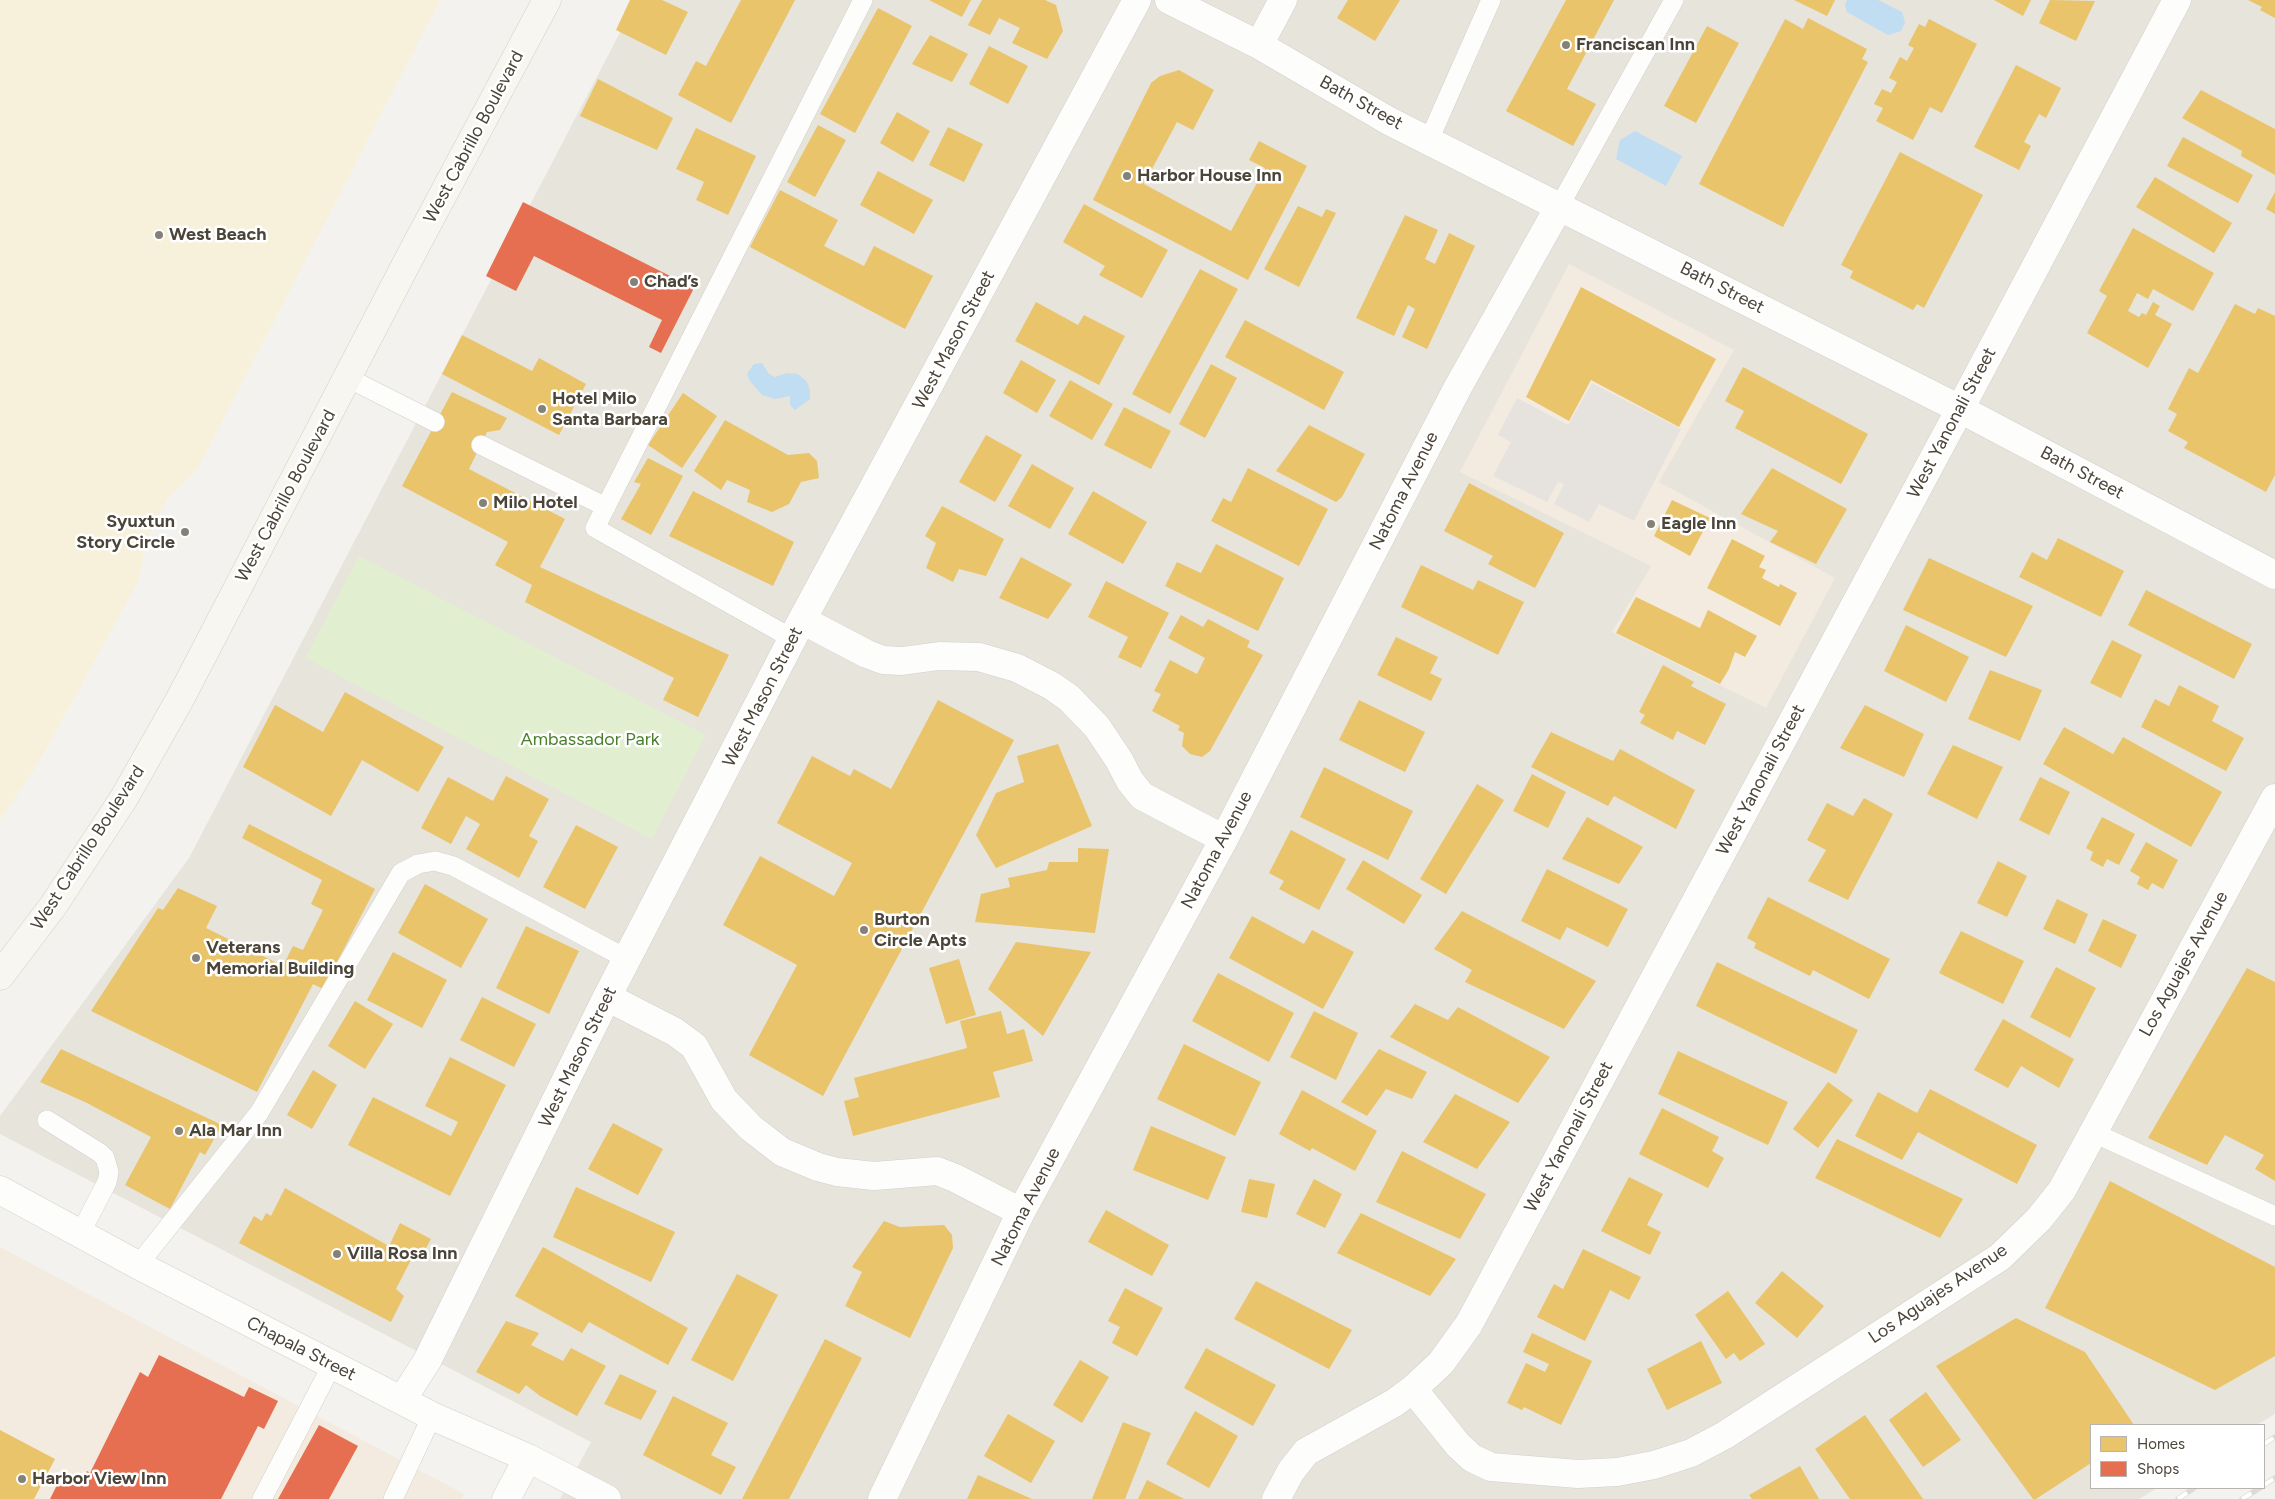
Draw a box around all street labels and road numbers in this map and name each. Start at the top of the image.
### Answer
street label: West Cabrillo Boulevard [419,47,529,227]
street label: Bath Street [1316,71,1406,135]
street label: Bath Street [1676,258,1768,318]
street label: West Mason Street [908,267,1000,413]
street label: West Yanonali Street [1903,344,2001,502]
street label: West Cabrillo Boulevard [231,406,341,586]
street label: Natoma Avenue [1365,428,1443,554]
street label: Bath Street [2036,442,2128,504]
street label: West Mason Street [718,623,808,771]
street label: West Yanonali Street [1712,701,1810,859]
street label: West Cabrillo Boulevard [27,762,149,934]
street label: Natoma Avenue [1177,787,1257,913]
street label: Los Aguajes Avenue [2135,888,2233,1040]
street label: West Mason Street [535,983,621,1131]
street label: West Yanonali Street [1520,1058,1618,1216]
street label: Natoma Avenue [987,1144,1065,1270]
street label: Los Aguajes Avenue [1864,1240,2012,1348]
street label: Chapala Street [243,1312,359,1386]

